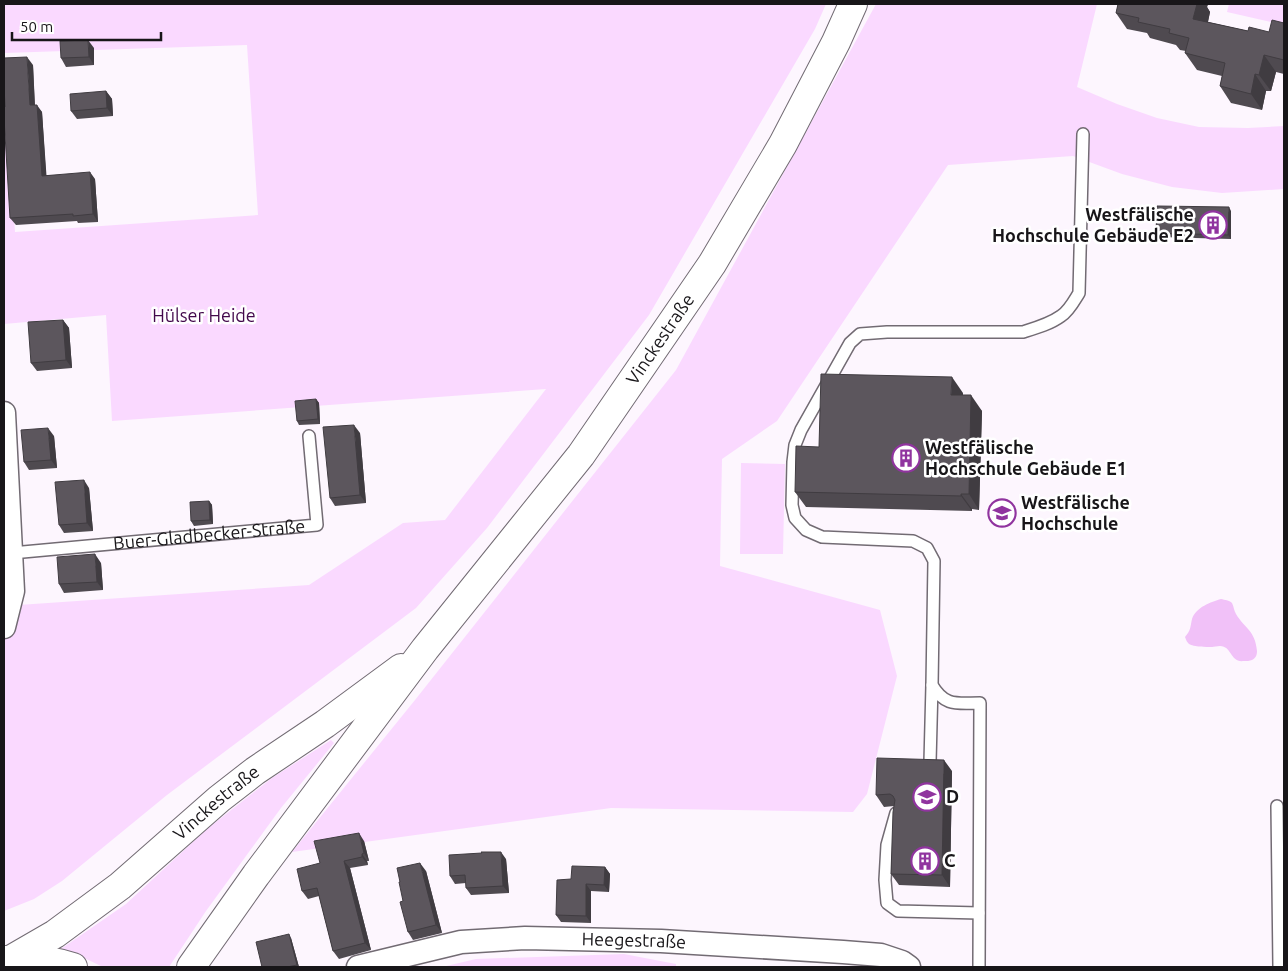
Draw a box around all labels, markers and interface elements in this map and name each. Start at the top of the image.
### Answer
scale bar [12,10,161,42]
text: 50 m [20,18,53,35]
place label: Westfälische Hochschule Gebäude E2 [992,204,1194,245]
building icon: Westfälische Hochschule Gebäude E2 [1198,210,1228,240]
street label: Vinckestraße [621,290,698,388]
park label: Hülser Heide [152,305,256,325]
place label: Westfälische Hochschule Gebäude E1 [925,437,1127,478]
building icon: Westfälische Hochschule Gebäude E1 [891,443,921,473]
place label: Westfälische Hochschule [1021,492,1130,533]
school or university icon: Westfälische Hochschule [987,498,1017,528]
street label: Buer-Gladbecker-Straße [112,515,306,553]
street label: Vinckestraße [169,761,263,844]
school or university icon: D [912,782,942,812]
place label: D [946,786,959,806]
building icon: C [910,846,940,876]
place label: C [944,850,956,870]
street label: Heegestraße [581,928,687,951]

